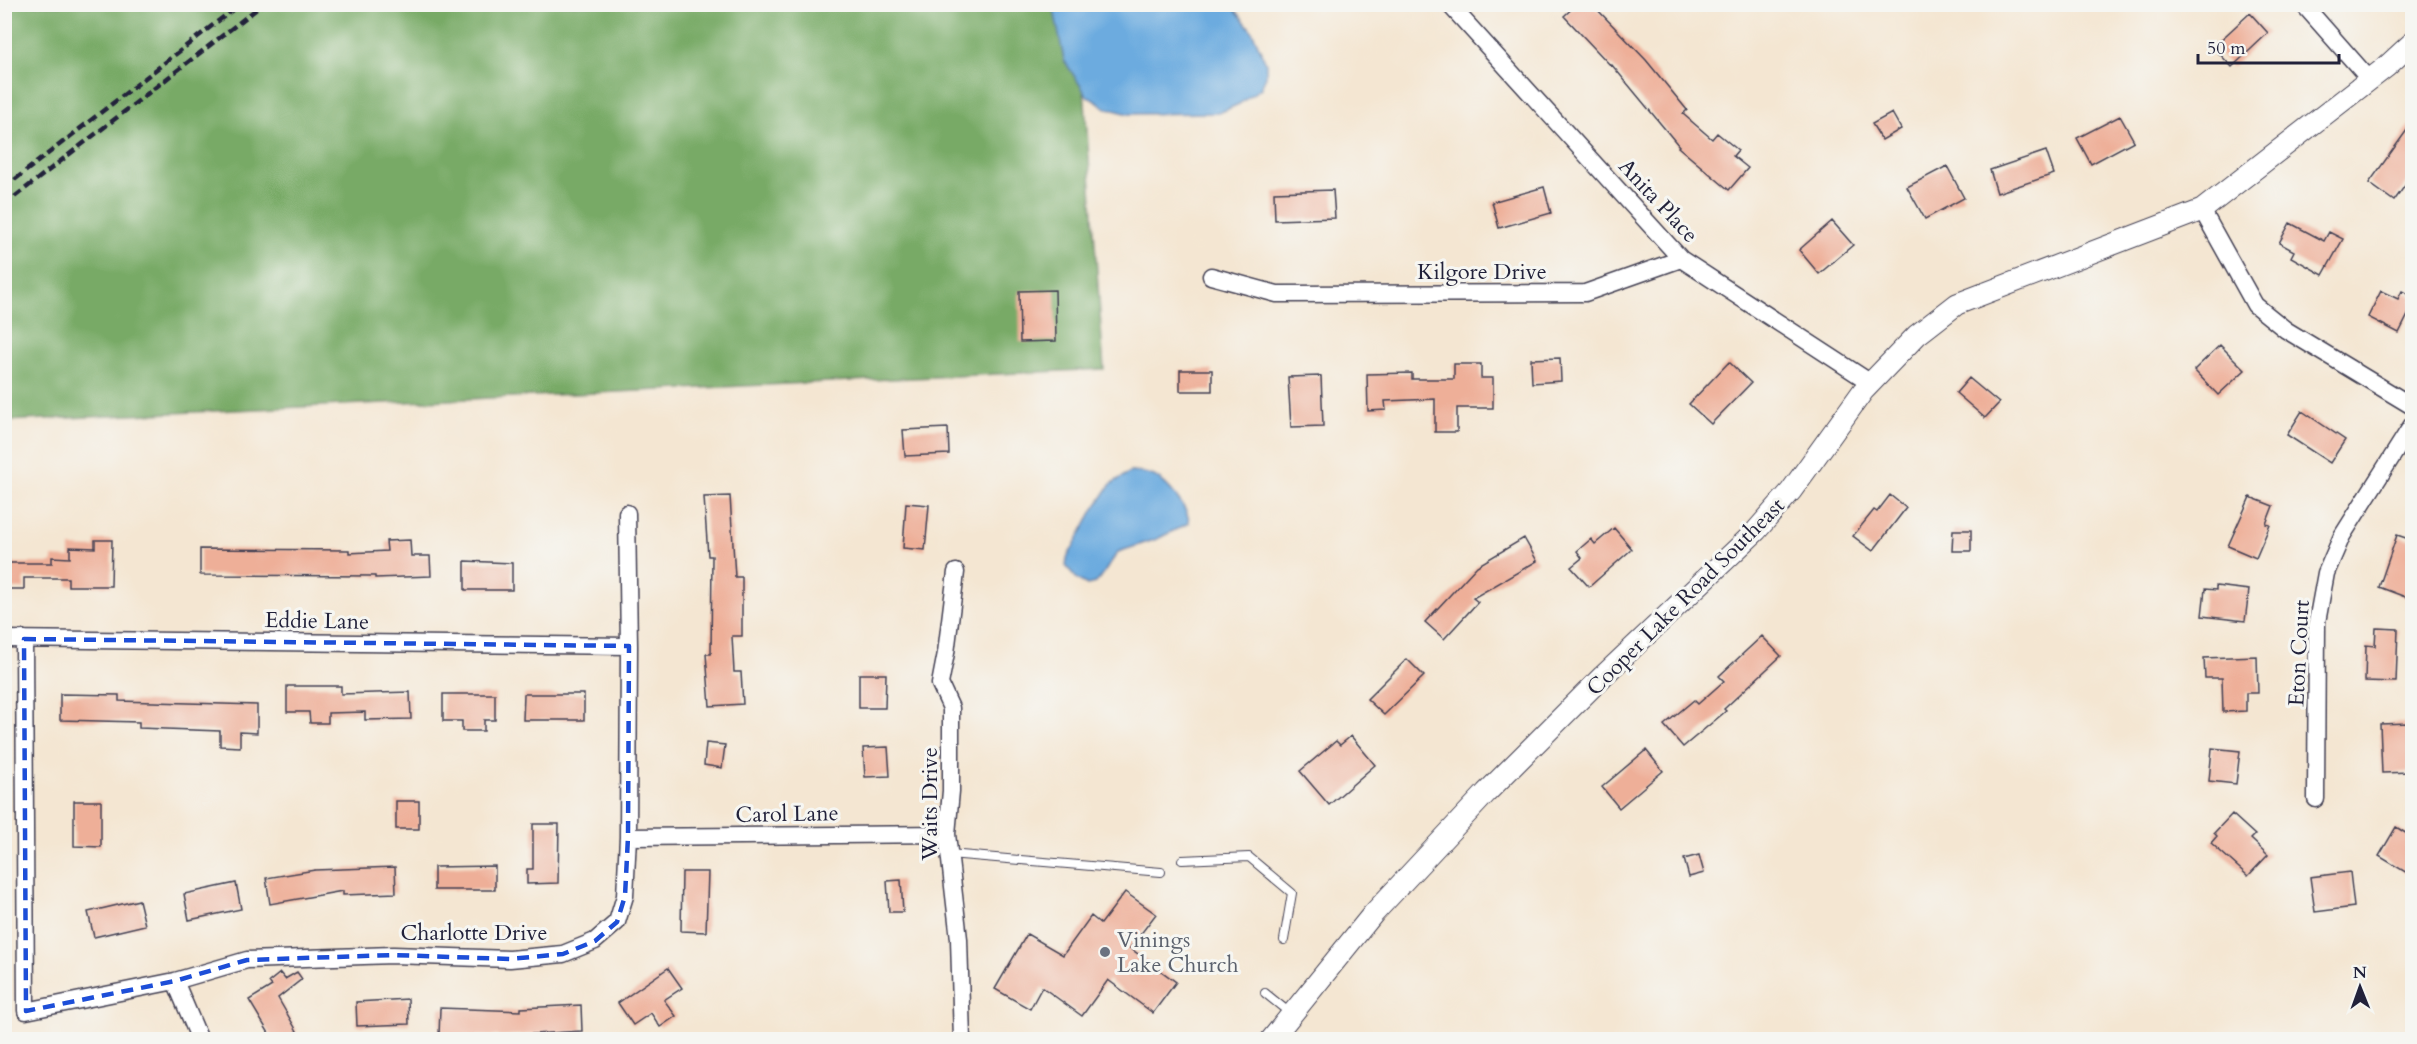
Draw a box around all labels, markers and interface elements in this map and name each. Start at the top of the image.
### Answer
scale bar [2198,27,2339,65]
text: 50 m [2207,36,2246,61]
street label: Anita Place [1612,152,1705,249]
street label: Kilgore Drive [1417,257,1547,287]
street label: Cooper Lake Road Southeast [1580,491,1791,702]
street label: Eton Court [2281,599,2317,707]
street label: Eddie Lane [265,605,369,637]
street label: Waits Drive [915,747,945,862]
street label: Carol Lane [735,798,839,830]
street label: Charlotte Drive [401,918,547,948]
place label: Vinings Lake Church [1117,925,1239,980]
marker: Vinings Lake Church [1098,945,1112,959]
north arrow [2330,957,2390,1017]
text: N [2353,962,2367,984]

